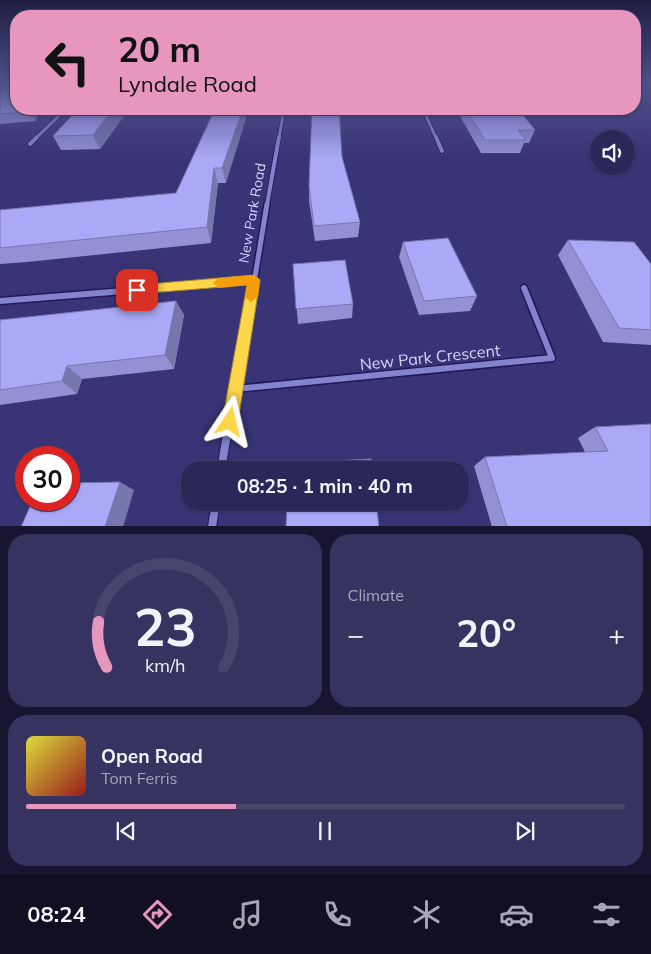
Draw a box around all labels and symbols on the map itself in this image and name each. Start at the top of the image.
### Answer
street label: New Park Road [234,162,270,264]
pin [116,269,158,311]
street label: New Park Crescent [359,340,502,374]
position arrow [203,395,255,447]
speed limit sign: 30 [15,446,80,511]

